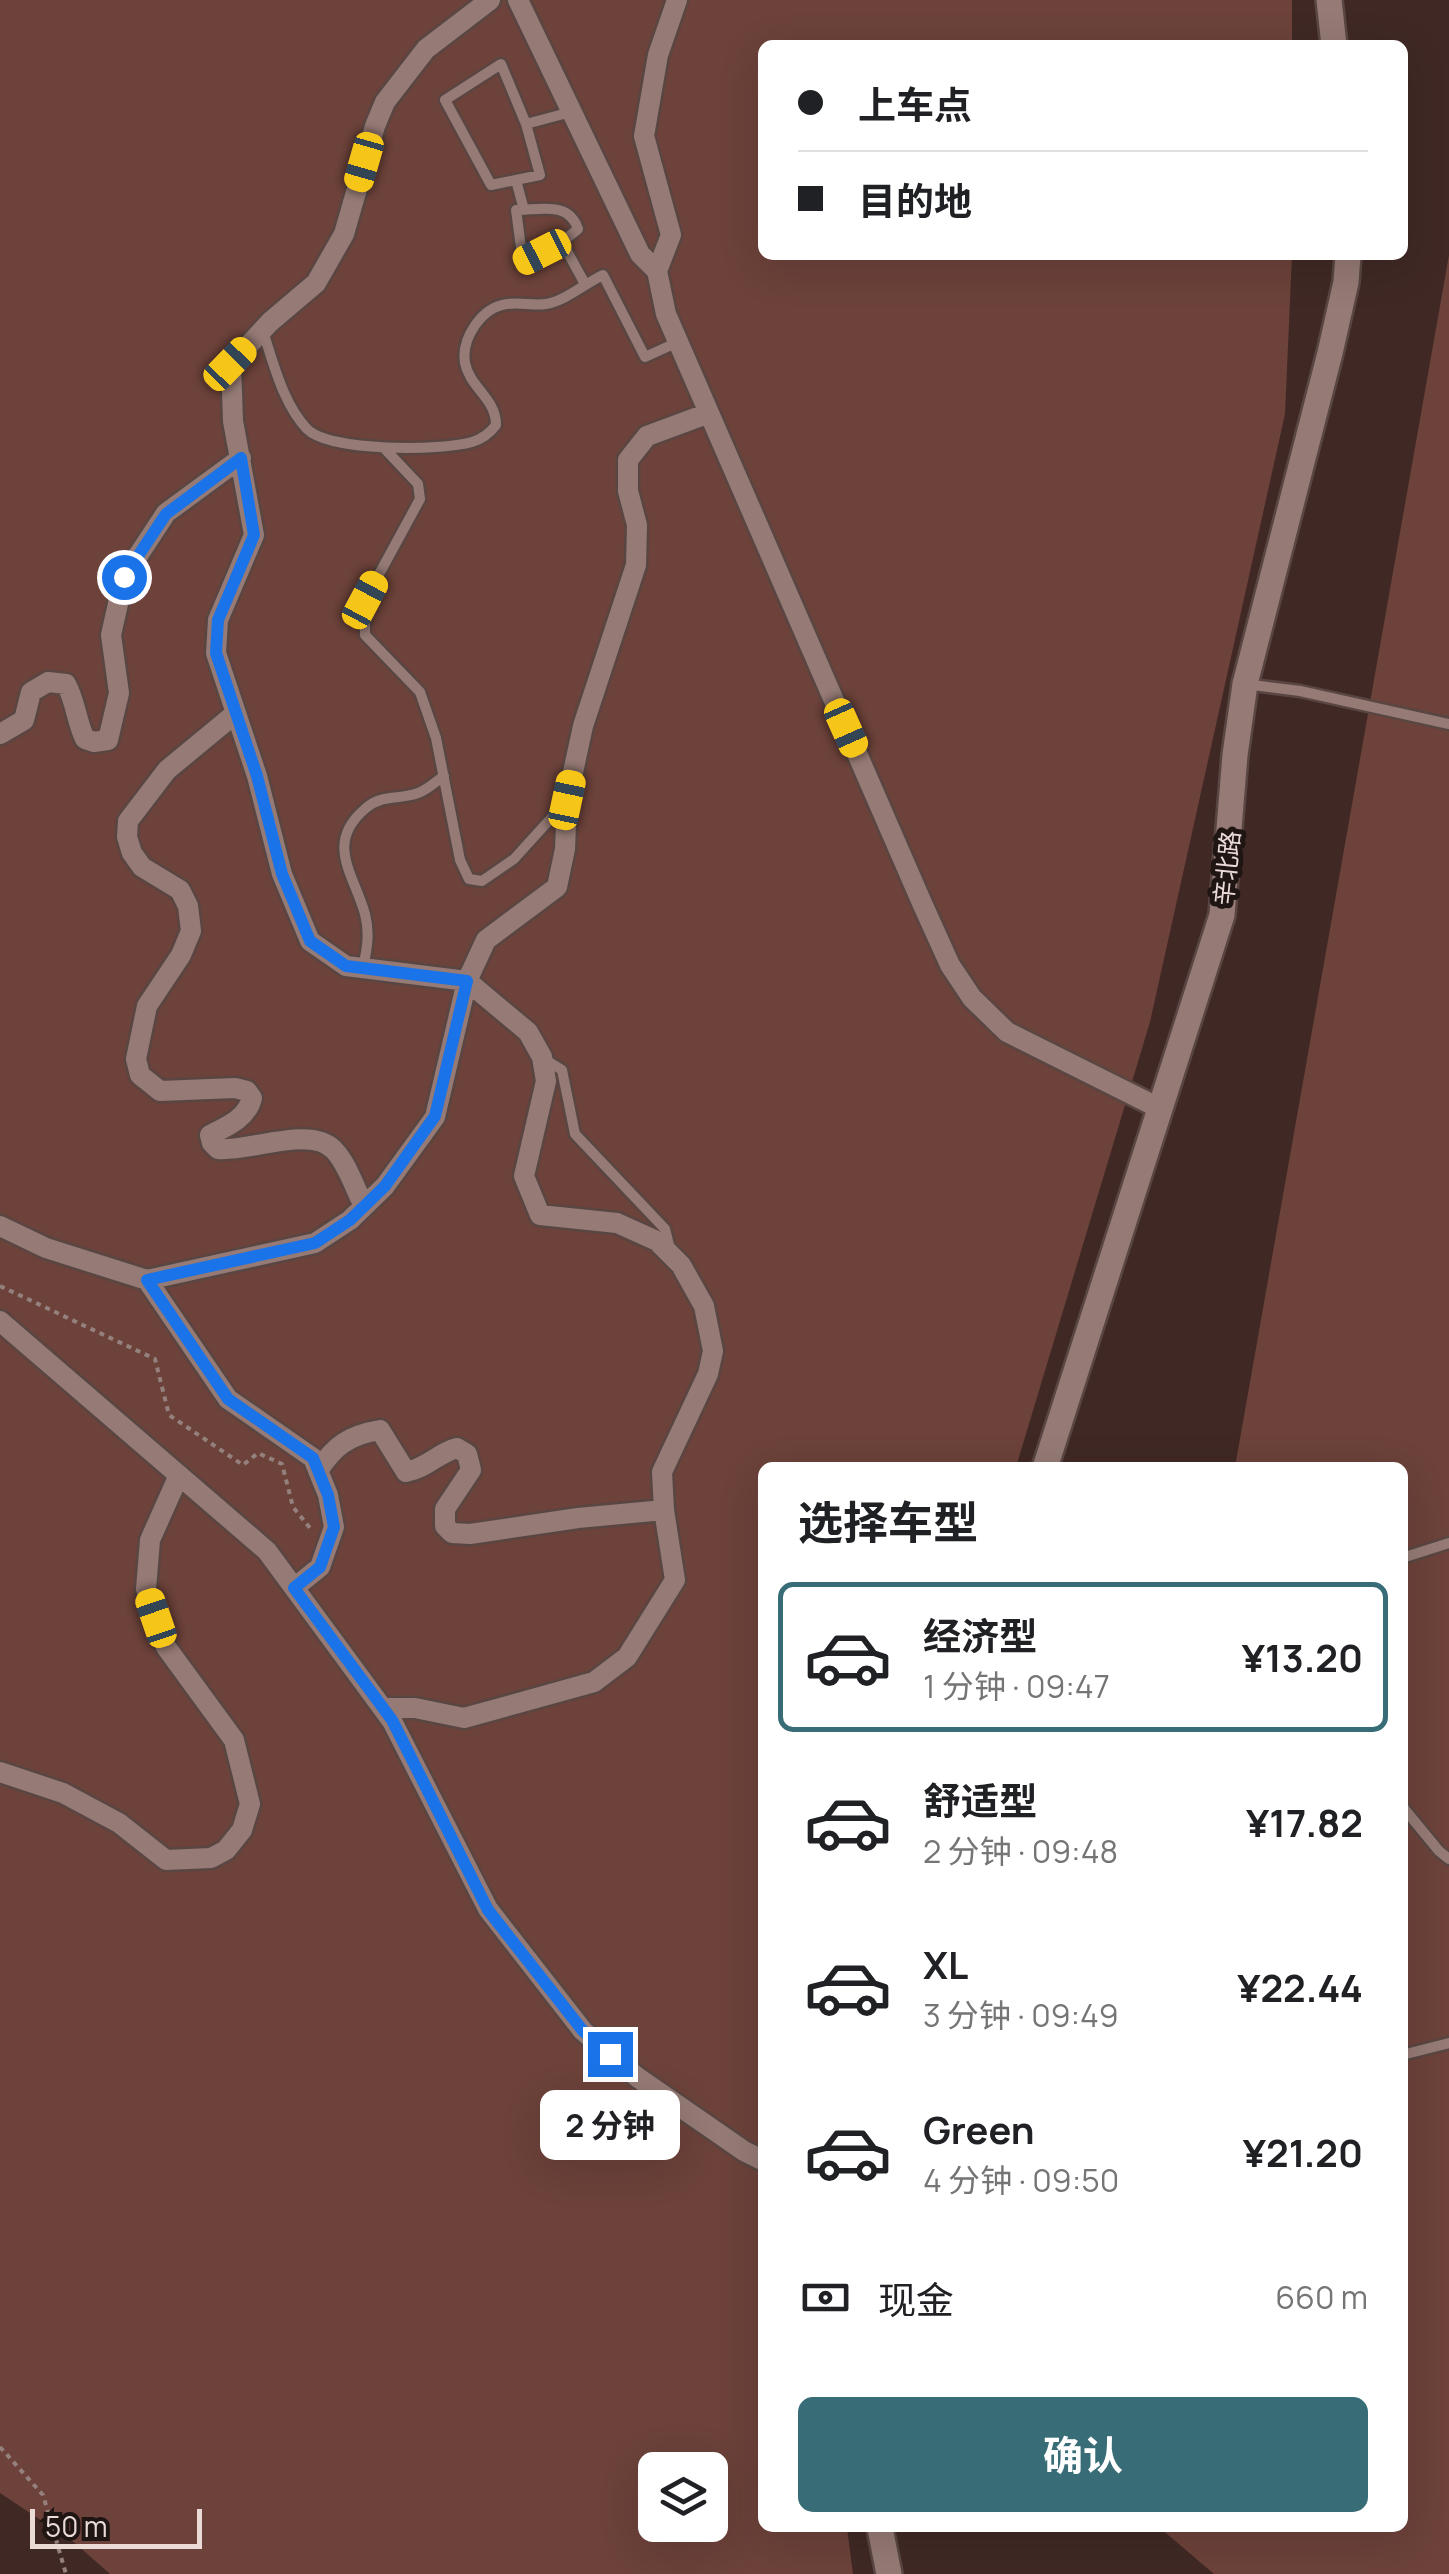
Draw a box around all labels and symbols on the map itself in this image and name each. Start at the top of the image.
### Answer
car [341,129,387,195]
car [508,225,576,279]
car [198,332,262,396]
route start [102,555,147,600]
car [338,566,392,634]
car [820,694,872,762]
car [546,768,588,832]
street label: 辛北路 [1205,829,1248,907]
car [132,1585,180,1651]
route end [588,2032,633,2077]
callout: 2 分钟 [540,2089,680,2159]
scale bar [30,2504,202,2548]

